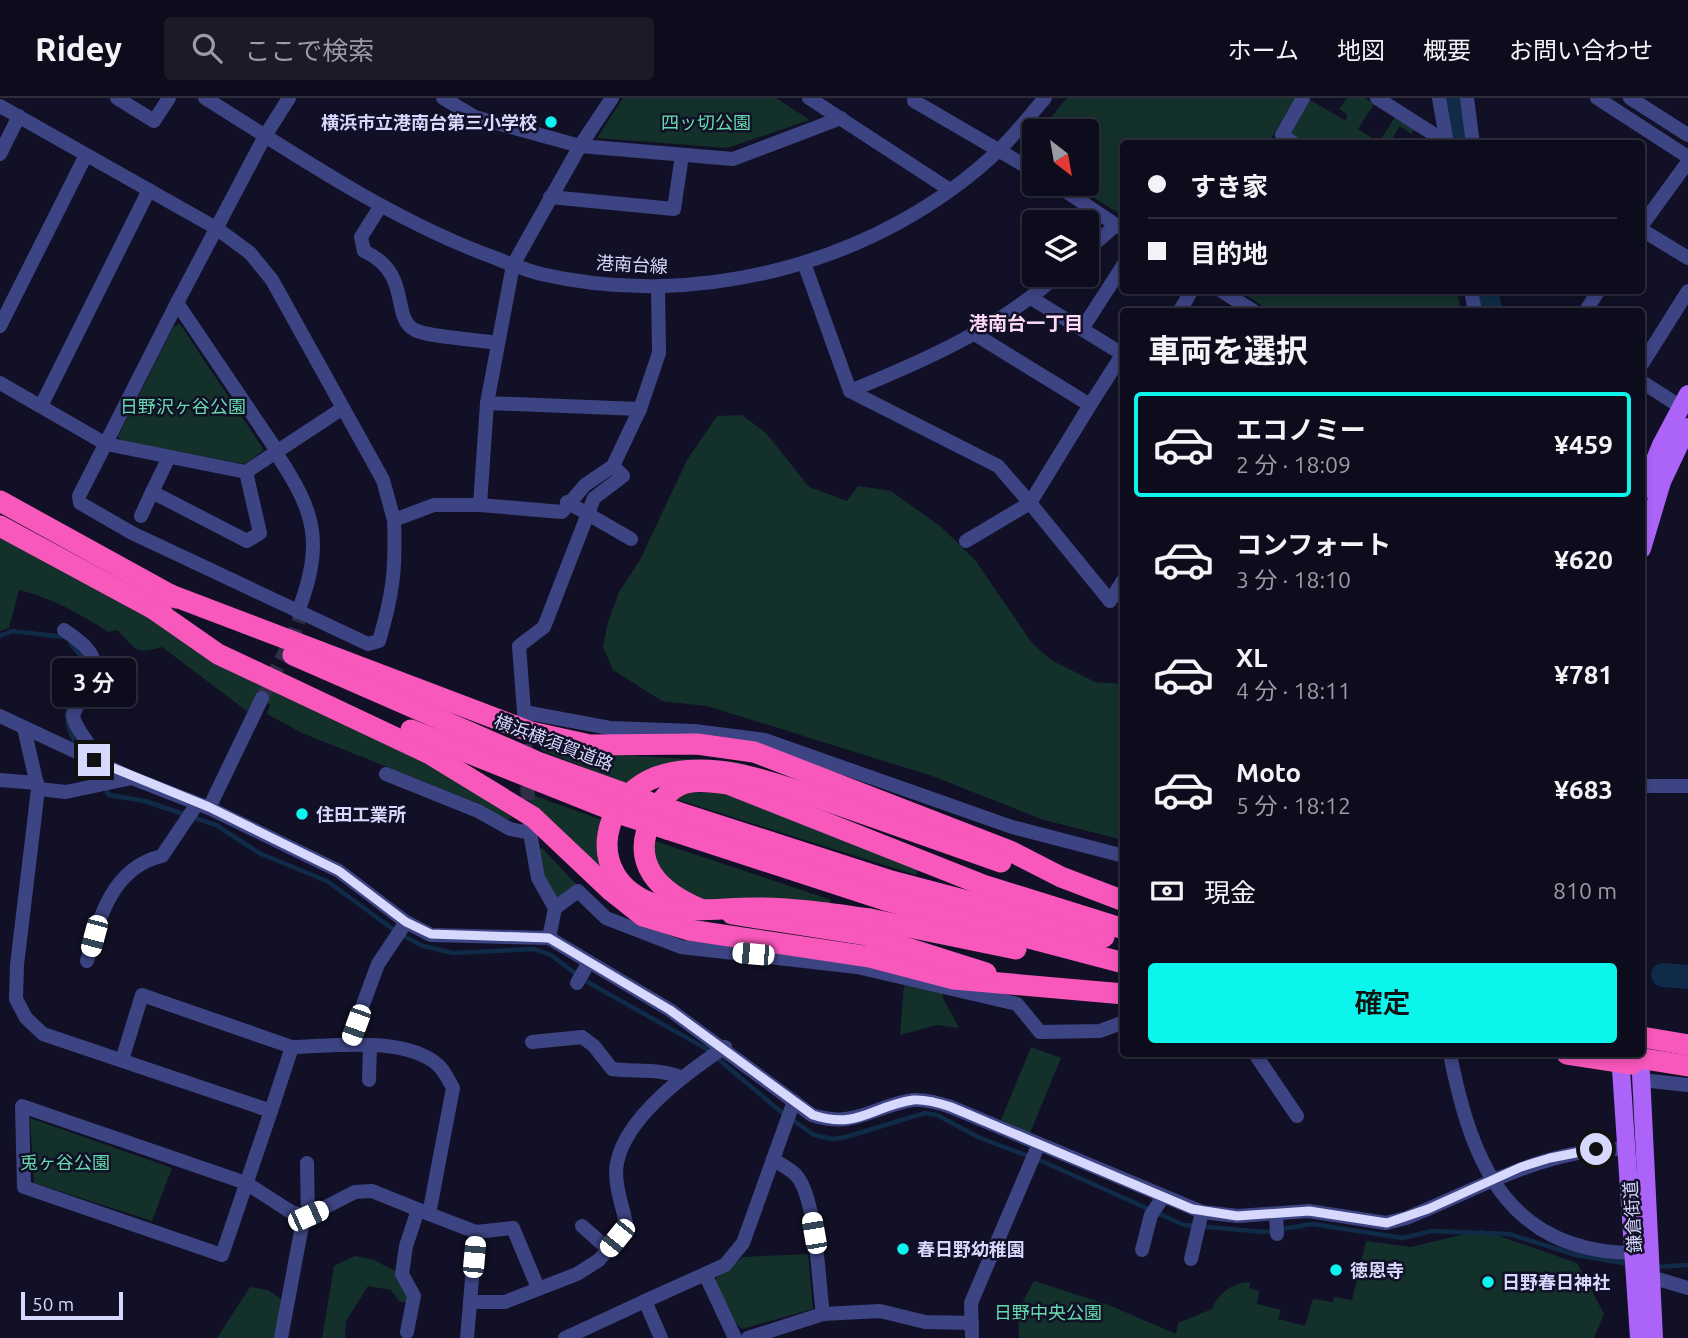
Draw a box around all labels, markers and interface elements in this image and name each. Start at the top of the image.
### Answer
search box [164,17,654,80]
icon: search [188,29,226,67]
text: Ridey [35,30,122,67]
text: ここで検索 [244,36,374,65]
text: ホーム [1228,37,1299,64]
text: 地図 [1337,37,1385,64]
text: 概要 [1423,37,1471,64]
text: お問い合わせ [1509,37,1653,64]
place label: 横浜市立港南台第三小学校 [321,112,537,132]
park label: 四ッ切公園 [661,112,751,132]
marker: 横浜市立港南台第三小学校 [543,114,559,130]
north arrow [1022,119,1099,196]
map controls [1022,119,1099,287]
text: すき家 [1190,172,1268,201]
button: layers [1022,210,1099,287]
text: 目的地 [1190,239,1268,268]
street label: 港南台線 [596,252,668,276]
district label: 港南台一丁目 [969,312,1083,334]
text: 車両を選択 [1148,332,1308,368]
park label: 日野沢ヶ谷公園 [120,396,246,416]
icon: car [1152,413,1215,476]
text: エコノミー [1236,415,1366,444]
text: ¥459 [1554,430,1613,459]
text: 2 分 · 18:09 [1236,452,1351,477]
icon: car [1152,528,1215,591]
text: コンフォート [1236,530,1391,559]
text: ¥620 [1554,545,1613,574]
text: 3 分 · 18:10 [1236,567,1351,592]
icon: car [1152,643,1215,706]
text: XL [1236,643,1267,672]
callout: 3 分 [52,658,136,708]
text: ¥781 [1554,660,1613,689]
text: 3 分 [73,670,115,695]
text: 4 分 · 18:11 [1236,678,1351,703]
street label: 横浜横須賀道路 [492,710,616,774]
route end [78,744,110,776]
icon: car [1152,758,1215,821]
text: Moto [1236,758,1301,787]
text: ¥683 [1554,775,1613,804]
text: 5 分 · 18:12 [1236,793,1351,818]
place label: 住田工業所 [316,804,406,824]
marker: 住田工業所 [294,806,310,822]
icon: cash [1148,872,1186,910]
text: 現金 [1204,878,1256,907]
text: 810 m [1553,878,1617,903]
car [79,913,110,959]
car [732,942,775,966]
button: 確定 [1148,963,1617,1043]
car [339,1002,374,1048]
route start [1580,1133,1612,1165]
park label: 兎ヶ谷公園 [20,1152,110,1172]
street label: 鎌倉街道 [1620,1180,1644,1254]
car [285,1198,332,1234]
car [801,1210,828,1256]
car [596,1215,639,1261]
car [462,1235,487,1279]
place label: 春日野幼稚園 [917,1239,1025,1259]
marker: 春日野幼稚園 [895,1241,911,1257]
place label: 徳恩寺 [1350,1260,1404,1280]
marker: 徳恩寺 [1328,1262,1344,1278]
place label: 日野春日神社 [1502,1272,1610,1292]
marker: 日野春日神社 [1480,1274,1496,1290]
scale bar [21,1289,122,1321]
text: 50 m [32,1293,74,1315]
park label: 日野中央公園 [994,1302,1102,1322]

